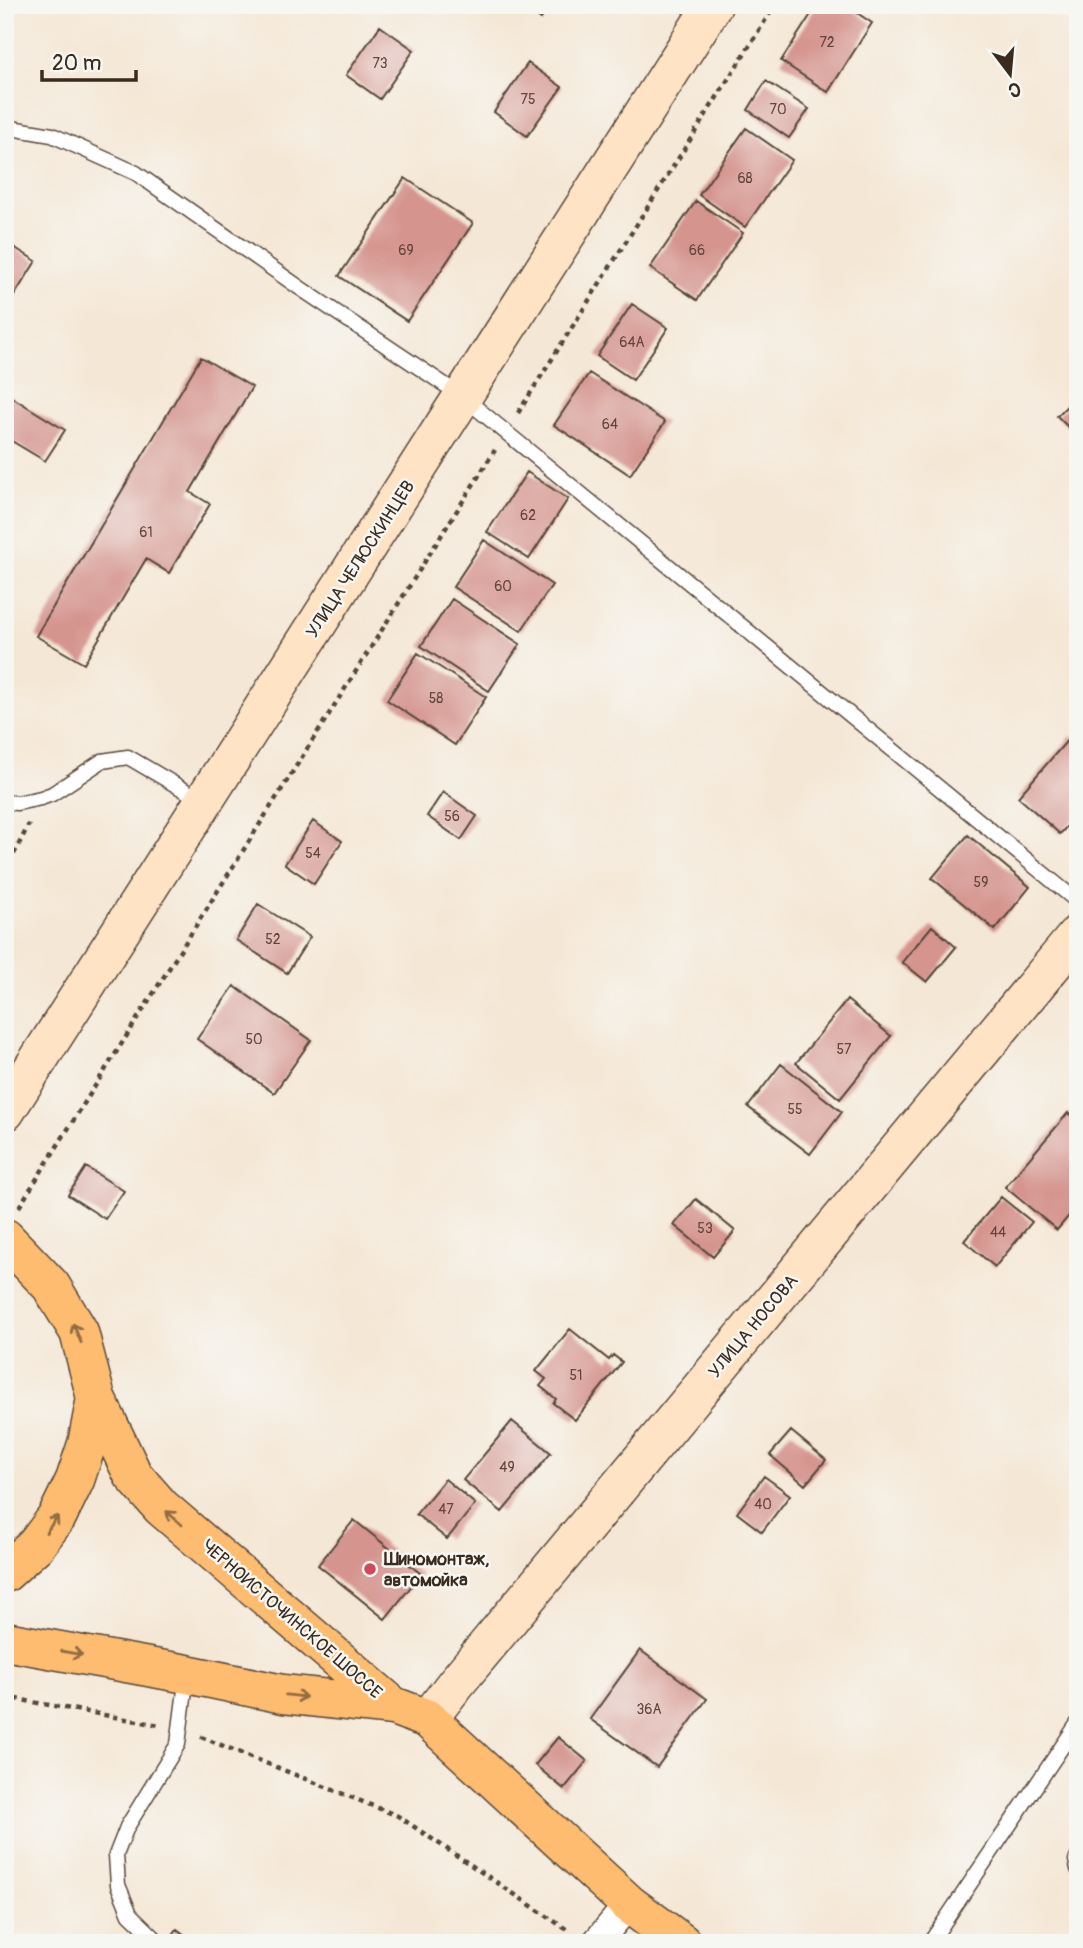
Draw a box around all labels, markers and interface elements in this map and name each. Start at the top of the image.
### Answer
house number: 72 [819,34,835,51]
scale bar [42,38,136,82]
north arrow [974,38,1044,108]
text: 20 m [52,50,101,77]
house number: 73 [372,55,388,72]
text: С [1005,76,1023,103]
house number: 75 [521,91,536,108]
house number: 70 [770,101,786,118]
house number: 68 [737,170,753,187]
house number: 69 [398,242,414,259]
house number: 66 [689,242,705,259]
house number: 64А [619,334,645,351]
house number: 64 [602,416,618,433]
street label: УЛИЦА ЧЕЛЮСКИНЦЕВ [301,476,420,642]
house number: 62 [520,507,536,524]
house number: 61 [139,524,153,541]
house number: 60 [494,578,512,595]
house number: 58 [429,690,443,707]
house number: 56 [444,808,460,825]
house number: 54 [305,845,321,862]
house number: 59 [974,874,988,891]
house number: 52 [265,931,281,948]
house number: 50 [245,1031,263,1048]
house number: 57 [837,1041,852,1058]
house number: 55 [787,1101,803,1118]
house number: 53 [697,1220,713,1237]
house number: 44 [990,1224,1006,1241]
street label: УЛИЦА НОСОВА [703,1270,804,1383]
one-way arrow [70,1323,83,1344]
house number: 51 [569,1367,583,1384]
house number: 49 [499,1459,515,1476]
house number: 40 [754,1496,772,1513]
house number: 47 [438,1501,454,1518]
one-way arrow [165,1510,183,1526]
one-way arrow [45,1515,59,1534]
street label: ЧЕРНОИСТОЧИНСКОЕ ШОССЕ [197,1535,387,1704]
place label: Шиномонтаж, автомойка [383,1548,489,1592]
marker: Шиномонтаж, автомойка [362,1561,378,1577]
one-way arrow [60,1647,83,1660]
one-way arrow [284,1689,307,1702]
house number: 36А [636,1701,662,1718]

